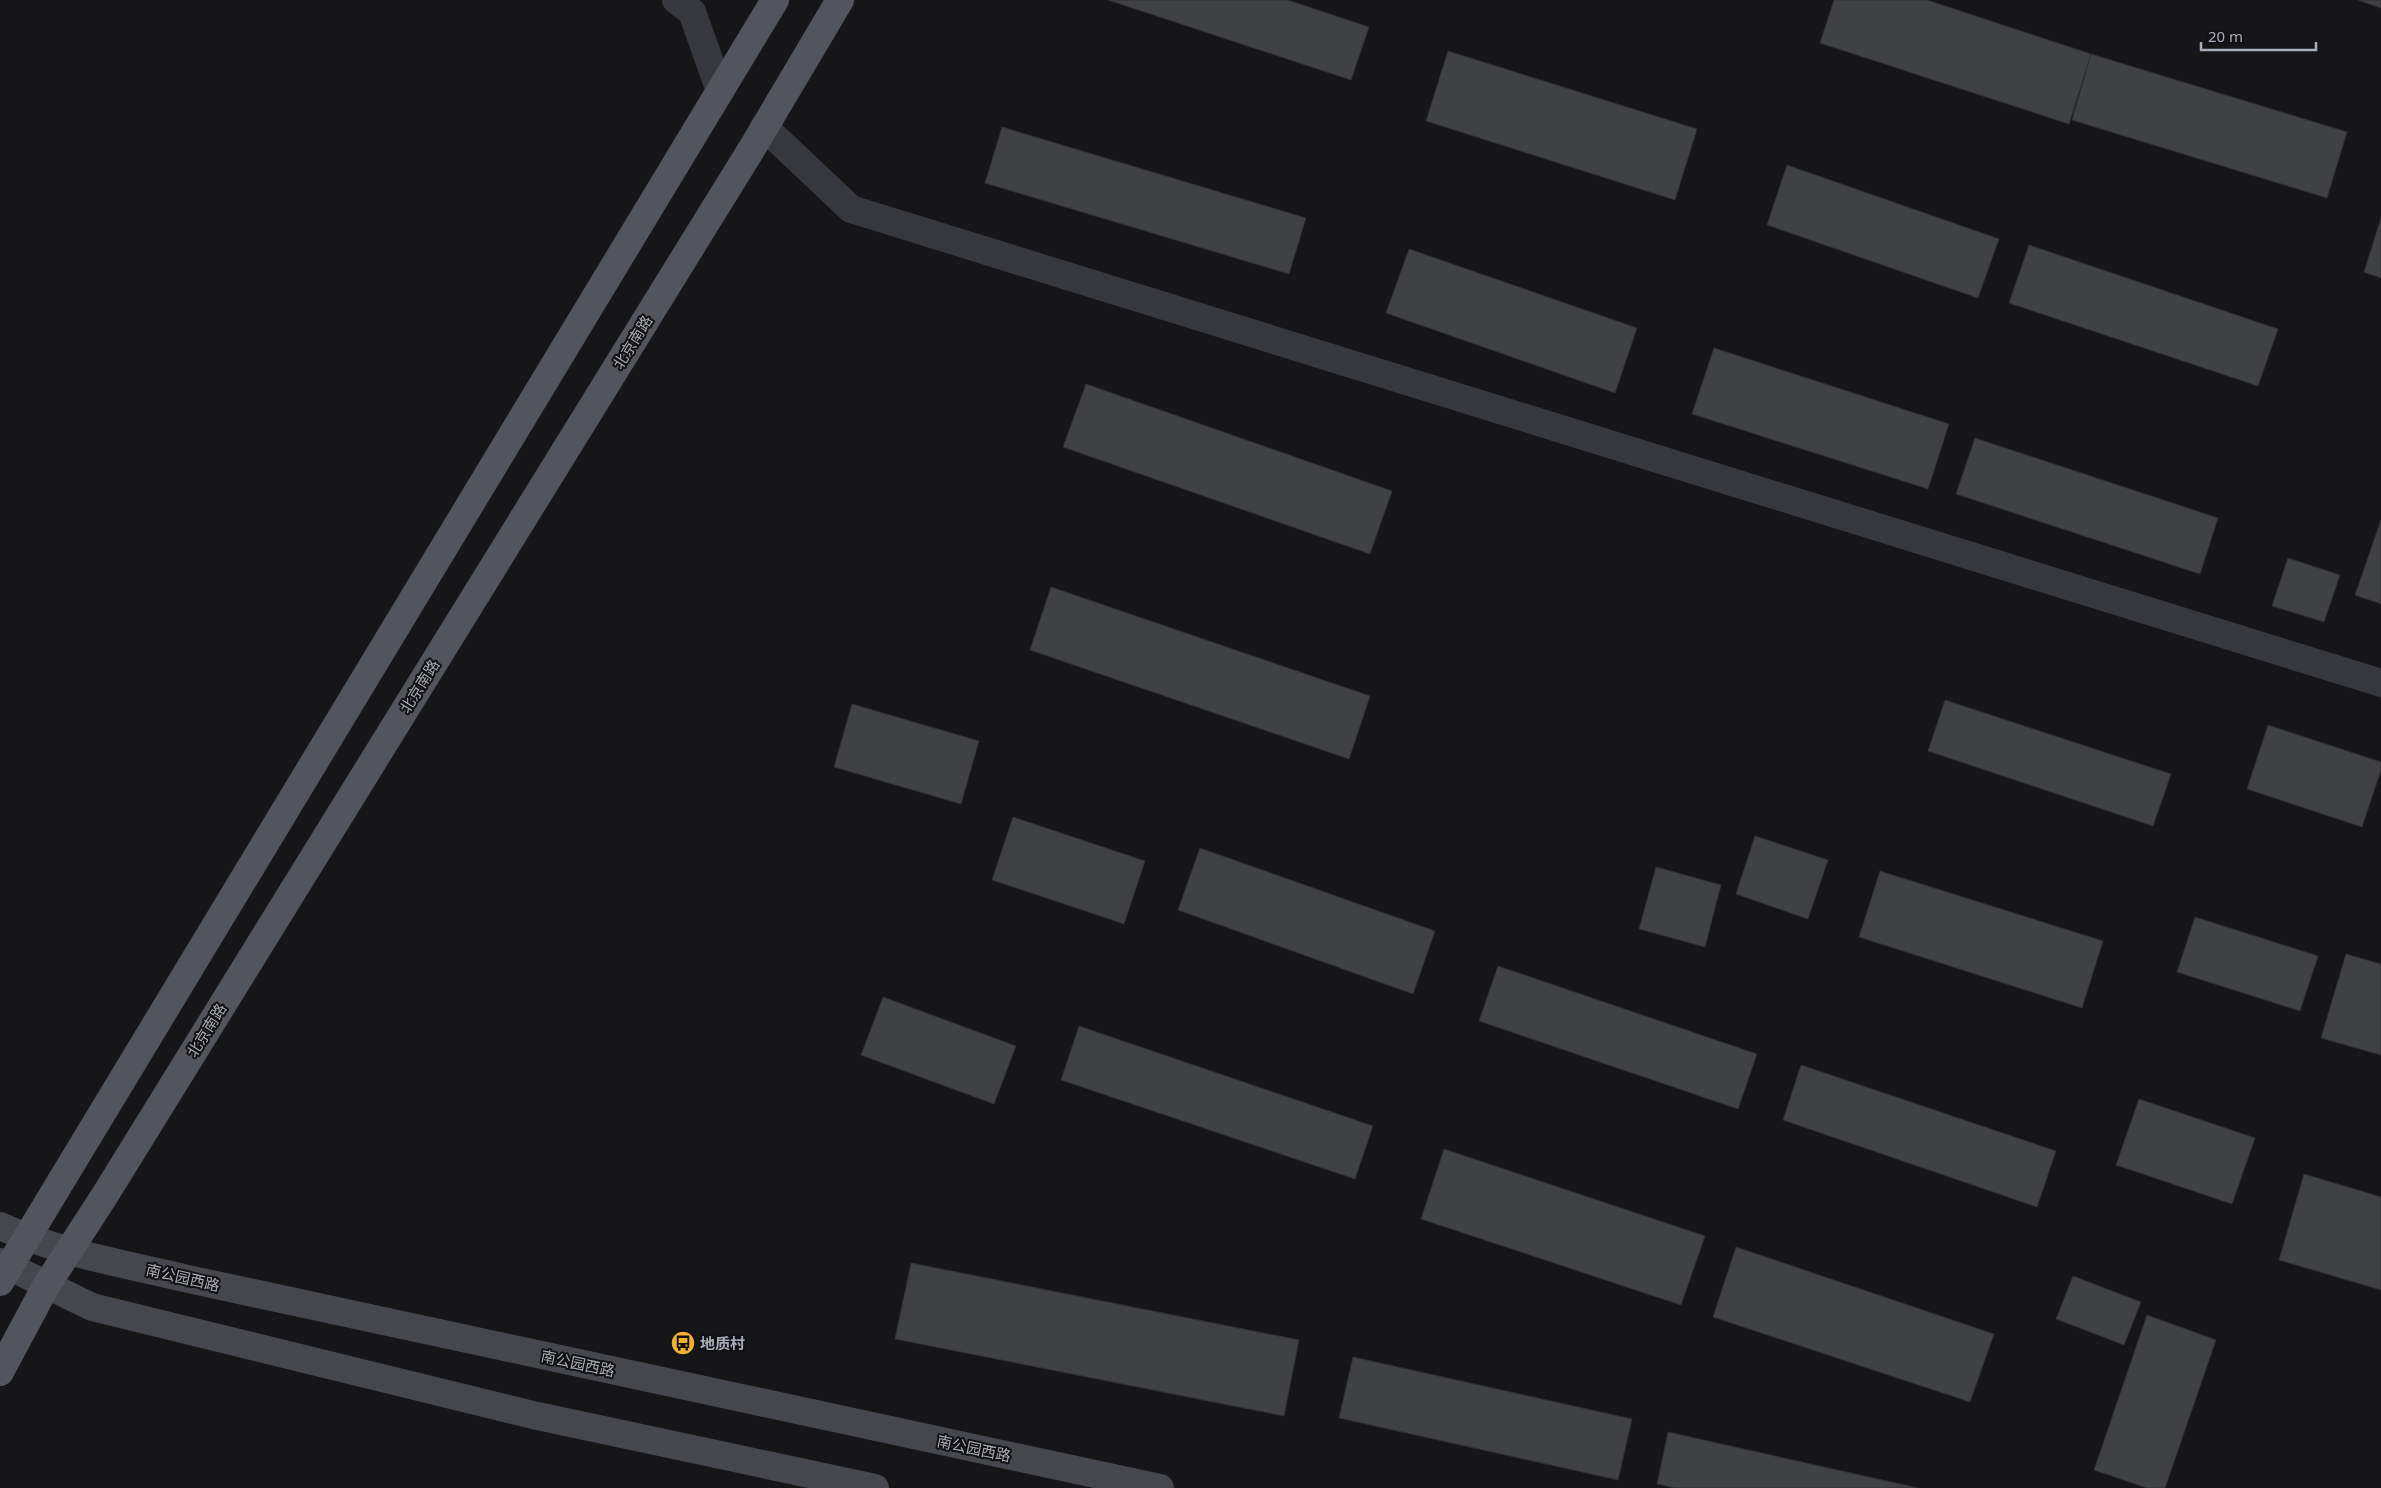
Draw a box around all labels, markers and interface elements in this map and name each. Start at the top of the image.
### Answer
scale bar [2201,20,2316,52]
text: 20 m [2208,26,2243,46]
street label: 北京南路 [608,311,656,373]
street label: 北京南路 [395,655,443,717]
street label: 北京南路 [182,999,230,1061]
street label: 南公园西路 [144,1259,222,1295]
bus stop icon: 地质村 [670,1330,696,1356]
place label: 地质村 [700,1333,745,1353]
street label: 南公园西路 [539,1345,617,1381]
street label: 南公园西路 [935,1430,1013,1466]

